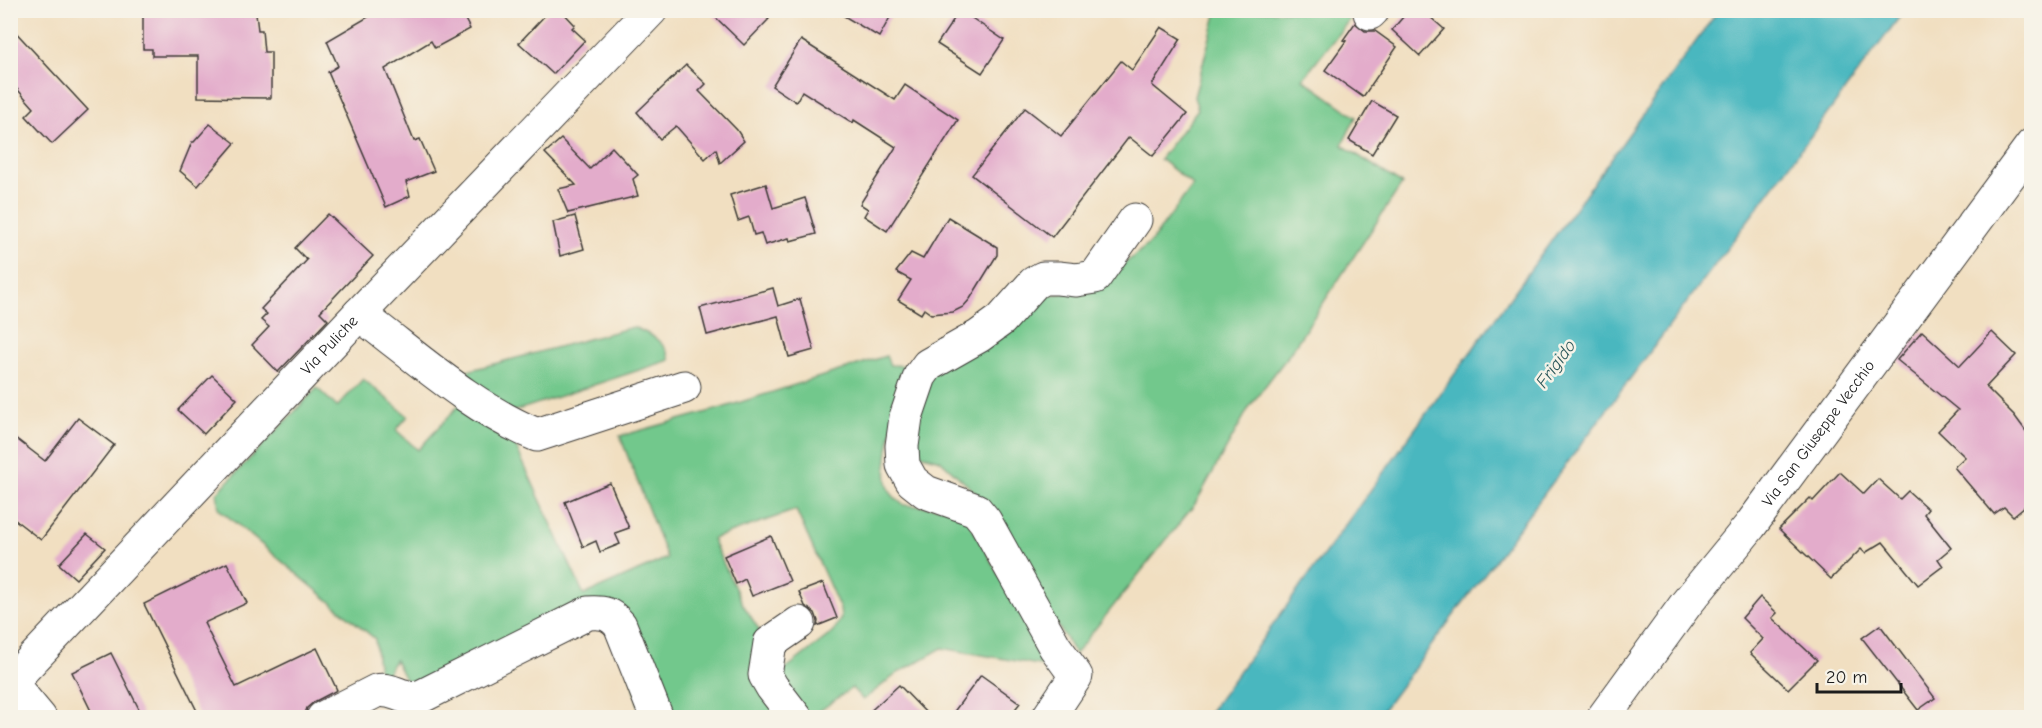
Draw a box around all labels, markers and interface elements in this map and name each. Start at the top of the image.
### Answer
street label: Via Puliche [297,312,362,378]
water label: Frigido [1532,336,1580,392]
street label: Via San Giuseppe Vecchio [1759,357,1878,510]
scale bar [1817,656,1901,694]
text: 20 m [1826,667,1867,688]

